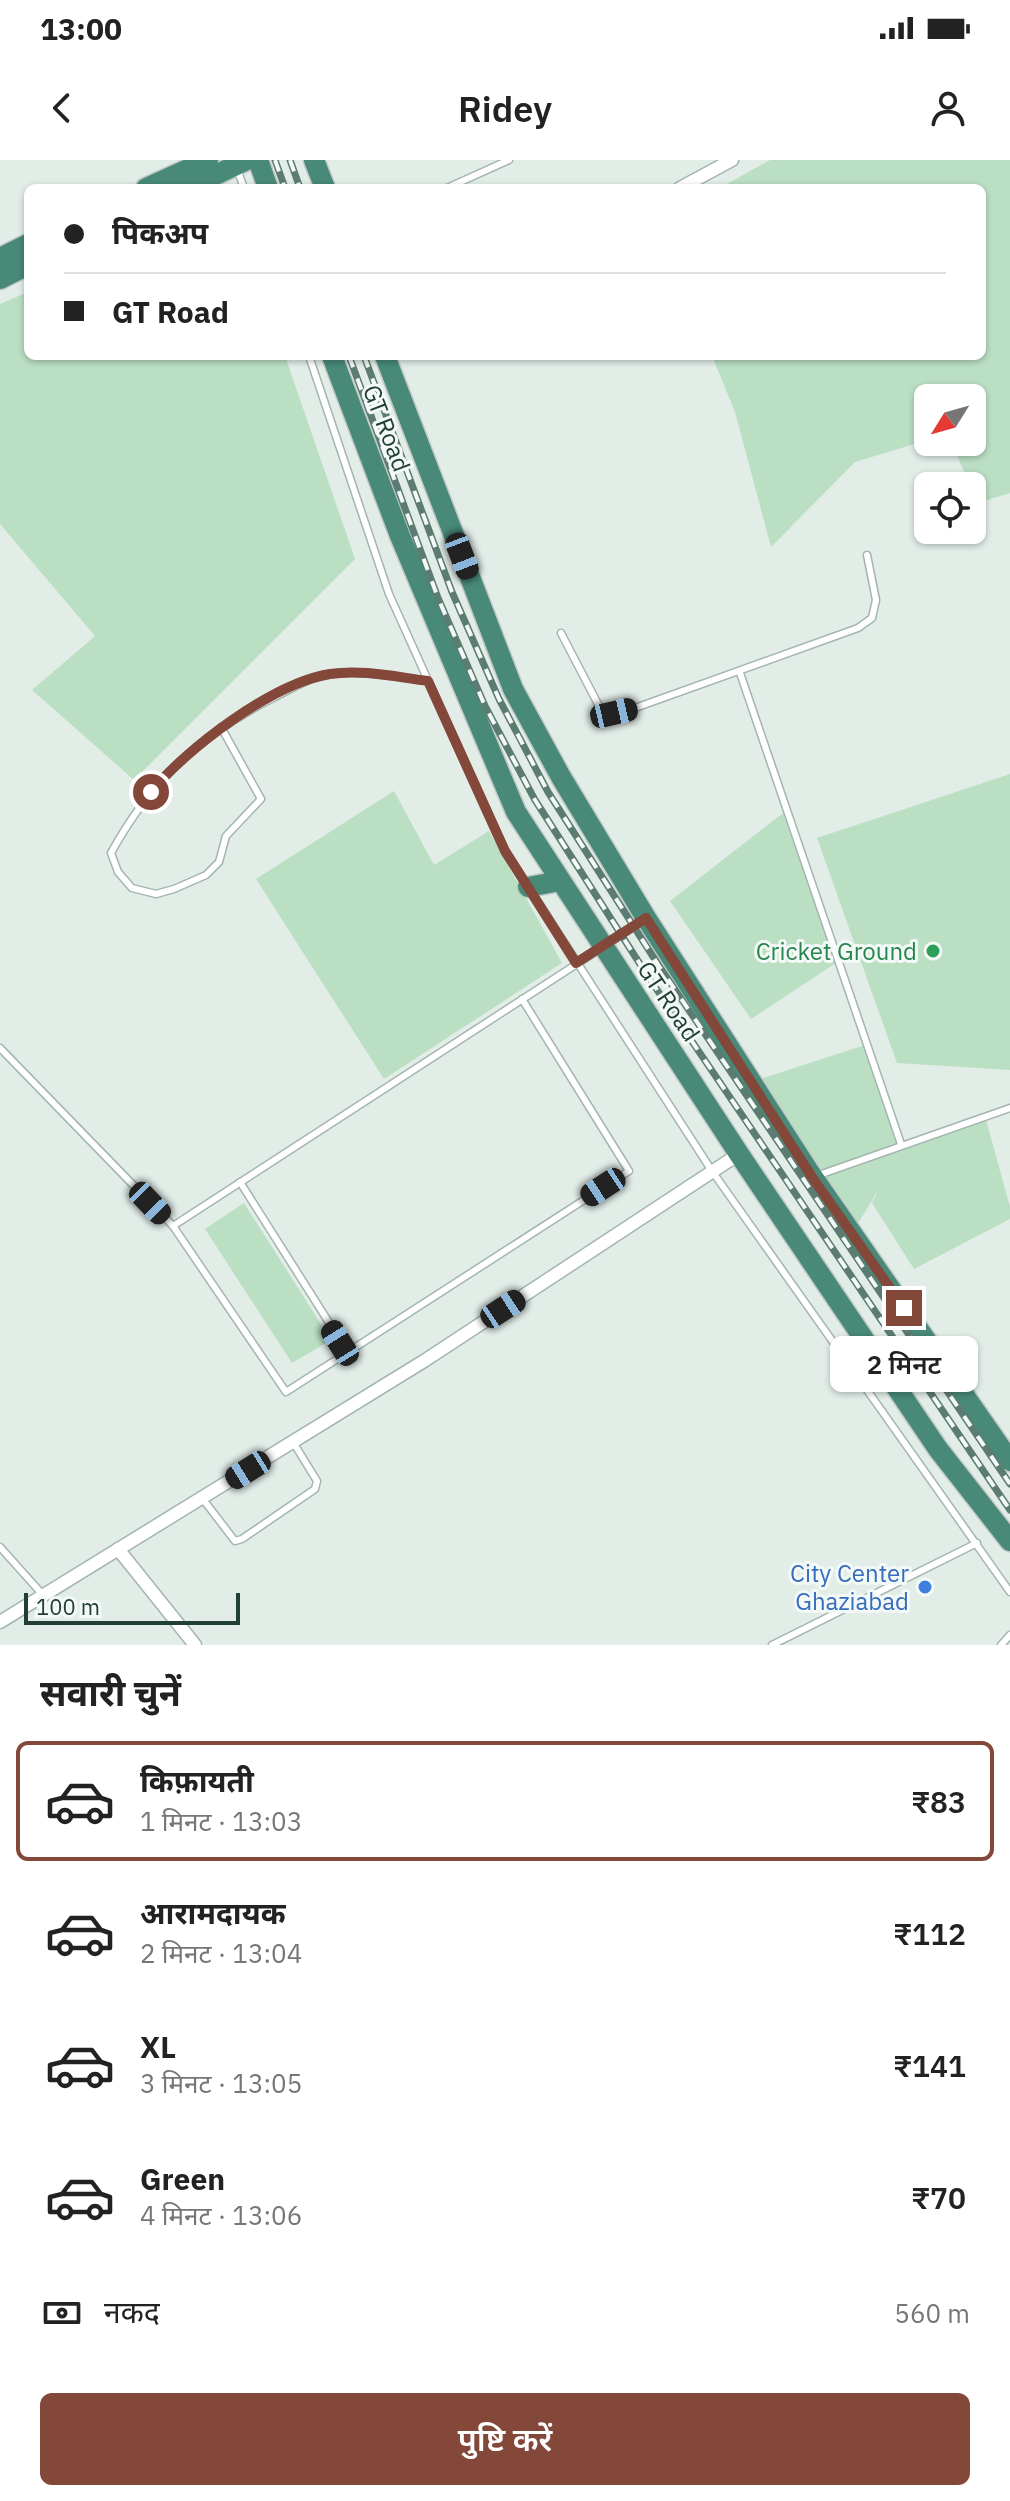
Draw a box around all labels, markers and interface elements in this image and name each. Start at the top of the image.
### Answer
text: 13:00 [40,9,122,48]
text: Ridey [458,85,552,132]
icon: back [40,86,84,130]
icon: person [926,86,970,130]
text: पिकअप [112,213,208,252]
text: GT Road [112,292,229,331]
street label: GT Road [356,380,418,476]
north arrow [914,384,986,456]
map controls [914,384,986,544]
button: locate [914,472,986,544]
car [442,529,482,583]
car [588,696,640,730]
route start [133,774,169,810]
place label: Cricket Ground [756,935,917,967]
marker: Cricket Ground [924,942,942,960]
street label: GT Road [630,955,708,1047]
car [576,1164,630,1210]
car [125,1177,175,1229]
car [476,1286,530,1332]
route end [886,1290,922,1326]
car [317,1316,363,1370]
callout: 2 मिनट [830,1336,978,1392]
text: 2 मिनट [867,1347,941,1381]
car [221,1447,275,1493]
place label: City Center Ghaziabad [790,1557,909,1617]
marker: City Center Ghaziabad [916,1578,934,1596]
scale bar [24,1589,240,1625]
text: 100 m [36,1592,100,1621]
text: सवारी चुनें [40,1669,181,1716]
text: किफ़ायती [140,1761,254,1800]
icon: car [44,1765,116,1837]
text: ₹83 [911,1782,966,1821]
text: 1 मिनट · 13:03 [140,1804,302,1838]
text: आरामदायक [140,1893,286,1932]
icon: car [44,1897,116,1969]
text: ₹112 [893,1914,966,1953]
text: 2 मिनट · 13:04 [140,1936,302,1970]
text: XL [140,2027,176,2066]
icon: car [44,2029,116,2101]
text: ₹141 [893,2046,966,2085]
text: 3 मिनट · 13:05 [140,2066,302,2100]
text: Green [140,2159,225,2198]
icon: car [44,2161,116,2233]
text: ₹70 [911,2178,966,2217]
text: 4 मिनट · 13:06 [140,2198,302,2232]
icon: cash [40,2291,84,2335]
text: नकद [104,2292,160,2331]
text: 560 m [894,2296,970,2330]
button: पुष्टि करें [40,2393,970,2485]

